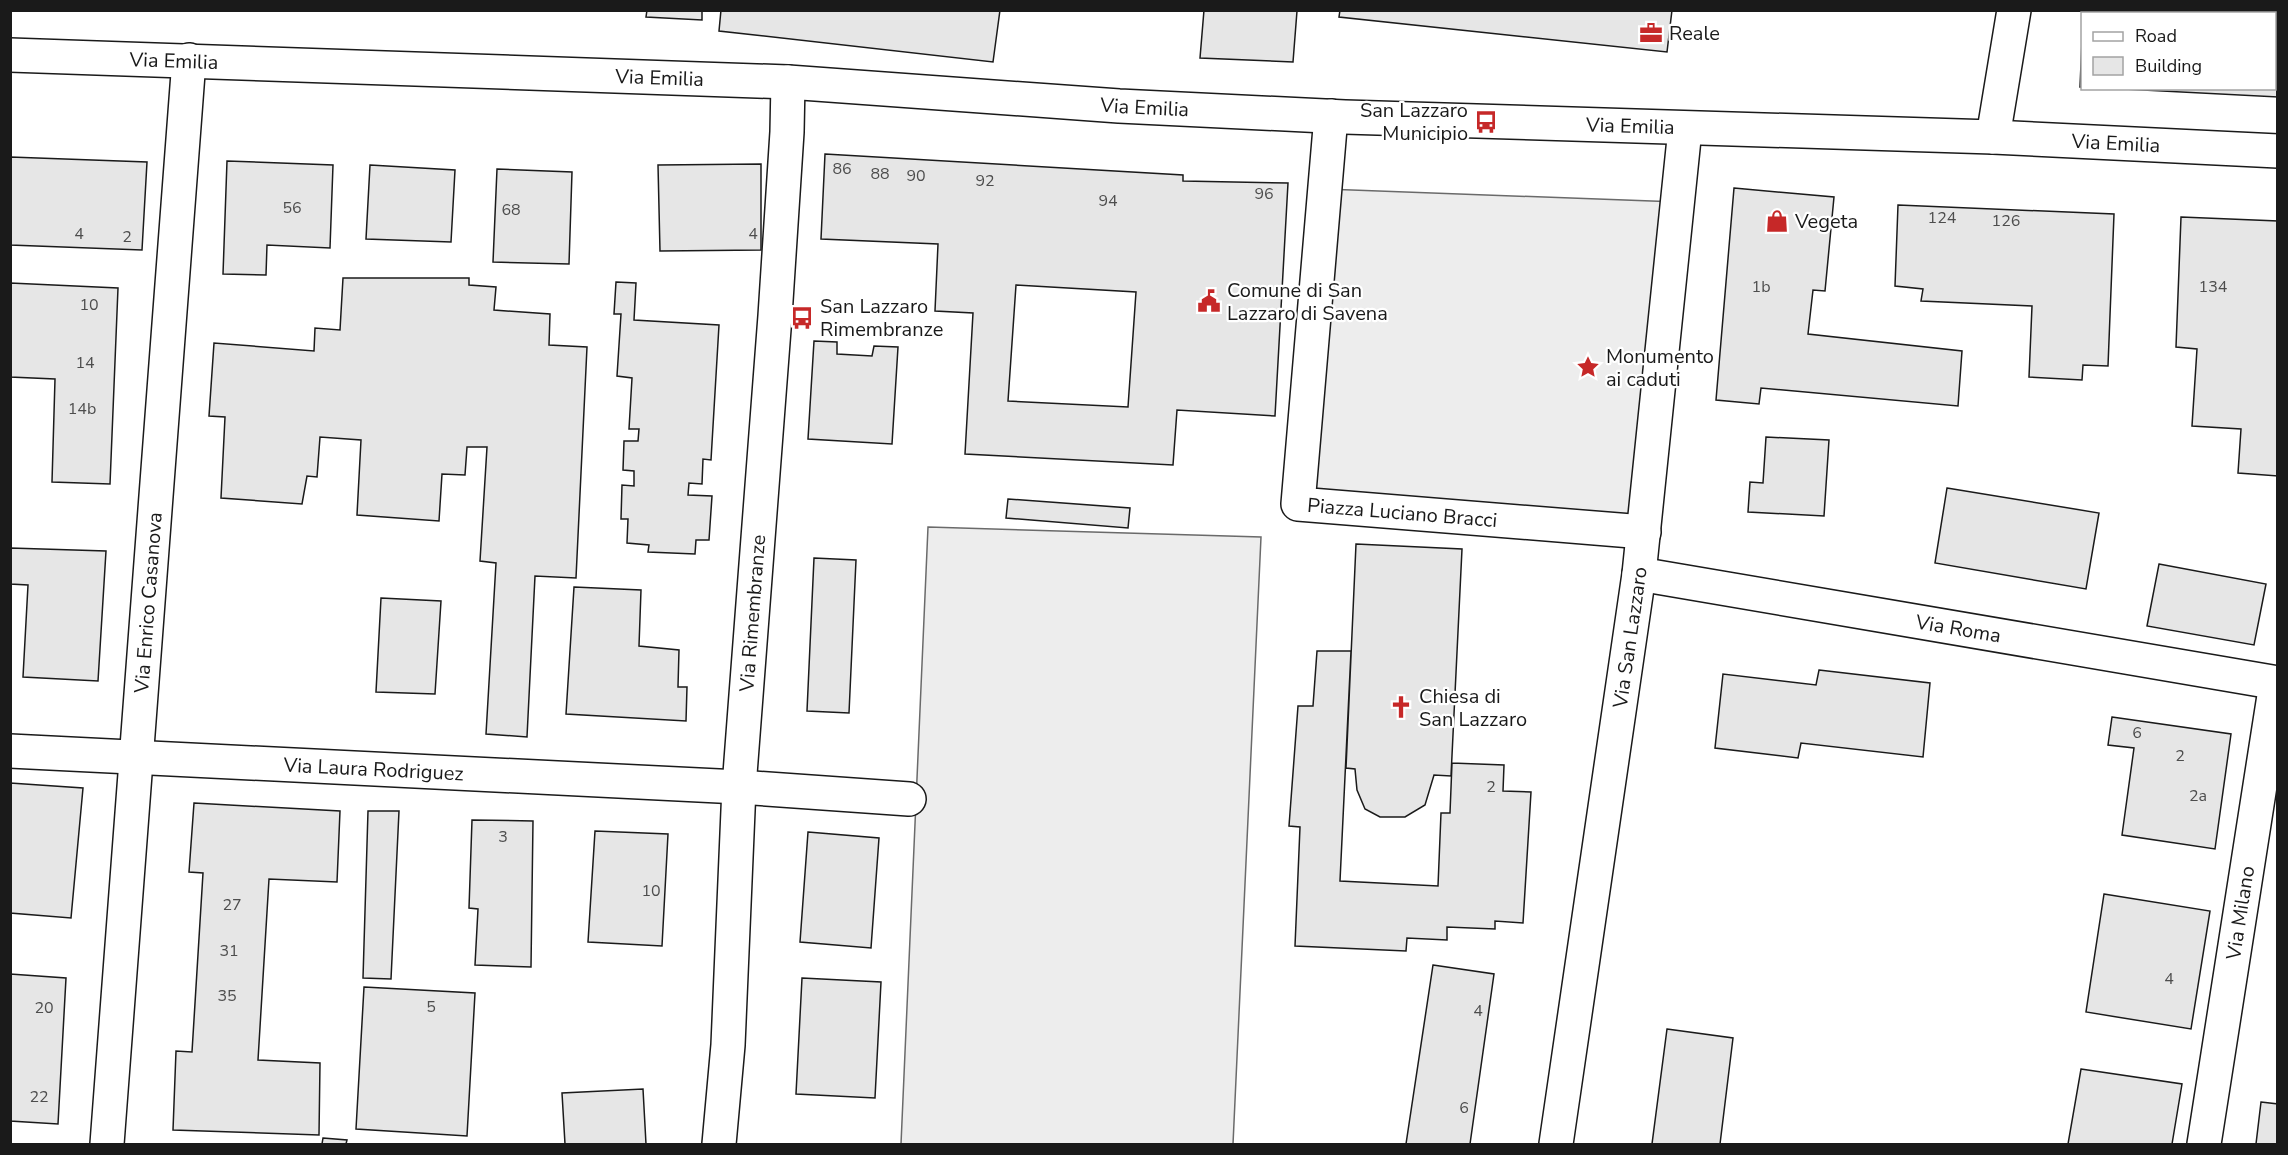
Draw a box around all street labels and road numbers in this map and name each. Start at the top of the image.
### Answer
street label: Via Emilia [128,46,219,76]
street label: Via Emilia [614,62,704,93]
street label: Via Emilia [1098,91,1190,123]
street label: Via Emilia [1584,111,1675,141]
street label: Via Emilia [2070,127,2161,159]
street label: Piazza Luciano Bracci [1306,491,1498,534]
street label: Via Enrico Casanova [128,511,168,695]
street label: Via Rimembranze [733,534,772,694]
street label: Via San Lazzaro [1606,566,1653,711]
street label: Via Roma [1913,608,2003,649]
street label: Via Laura Rodriguez [282,751,464,787]
street label: Via Milano [2219,864,2261,963]

